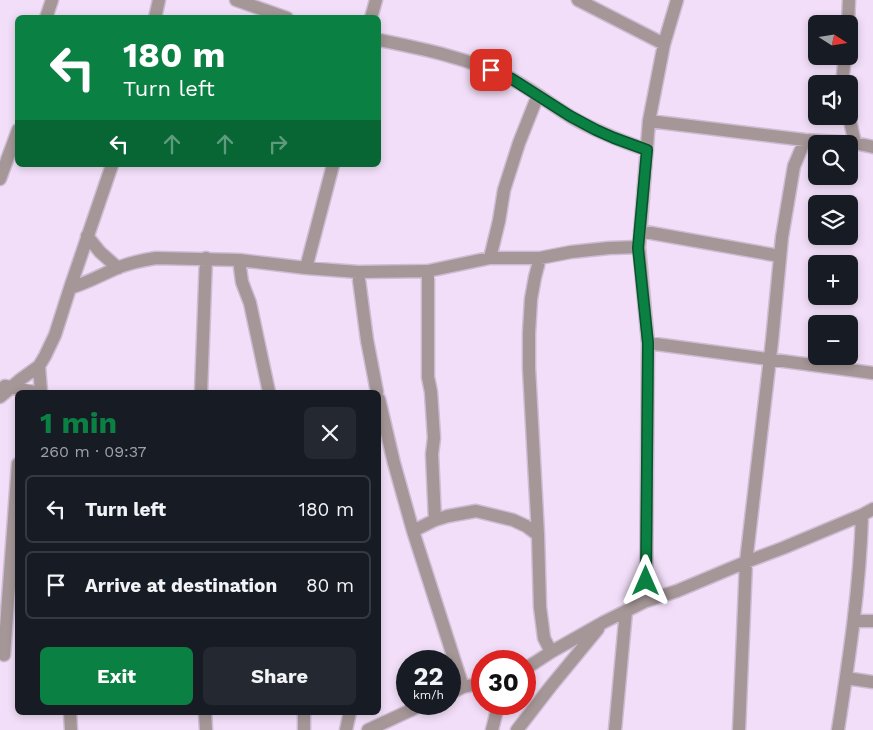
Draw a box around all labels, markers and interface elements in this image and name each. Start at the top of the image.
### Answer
north arrow [808,15,858,65]
map controls [808,15,858,365]
text: 180 m [123,34,226,76]
icon: left [40,35,105,100]
pin [470,49,512,91]
icon: arrive [477,56,505,84]
button: sound [808,75,858,125]
text: Turn left [123,76,215,101]
icon: left [105,130,133,158]
icon: ahead [158,130,186,158]
icon: ahead [211,130,239,158]
icon: right [264,130,292,158]
button: search [808,135,858,185]
button: layers [808,195,858,245]
button: + [808,255,858,305]
button: − [808,315,858,365]
text: 1 min [40,405,117,440]
button: close [304,407,356,459]
text: 260 m · 09:37 [40,442,146,461]
icon: left [42,495,70,523]
text: Turn left [85,498,166,521]
text: 180 m [298,498,354,521]
position arrow [619,554,671,606]
icon: arrive [42,571,70,599]
text: Arrive at destination [85,574,277,597]
text: 80 m [306,574,354,597]
button: Exit [40,647,193,705]
button: Share [203,647,356,705]
speed limit sign: 30 [471,650,536,715]
text: 22 [414,662,443,691]
text: km/h [413,688,444,702]

